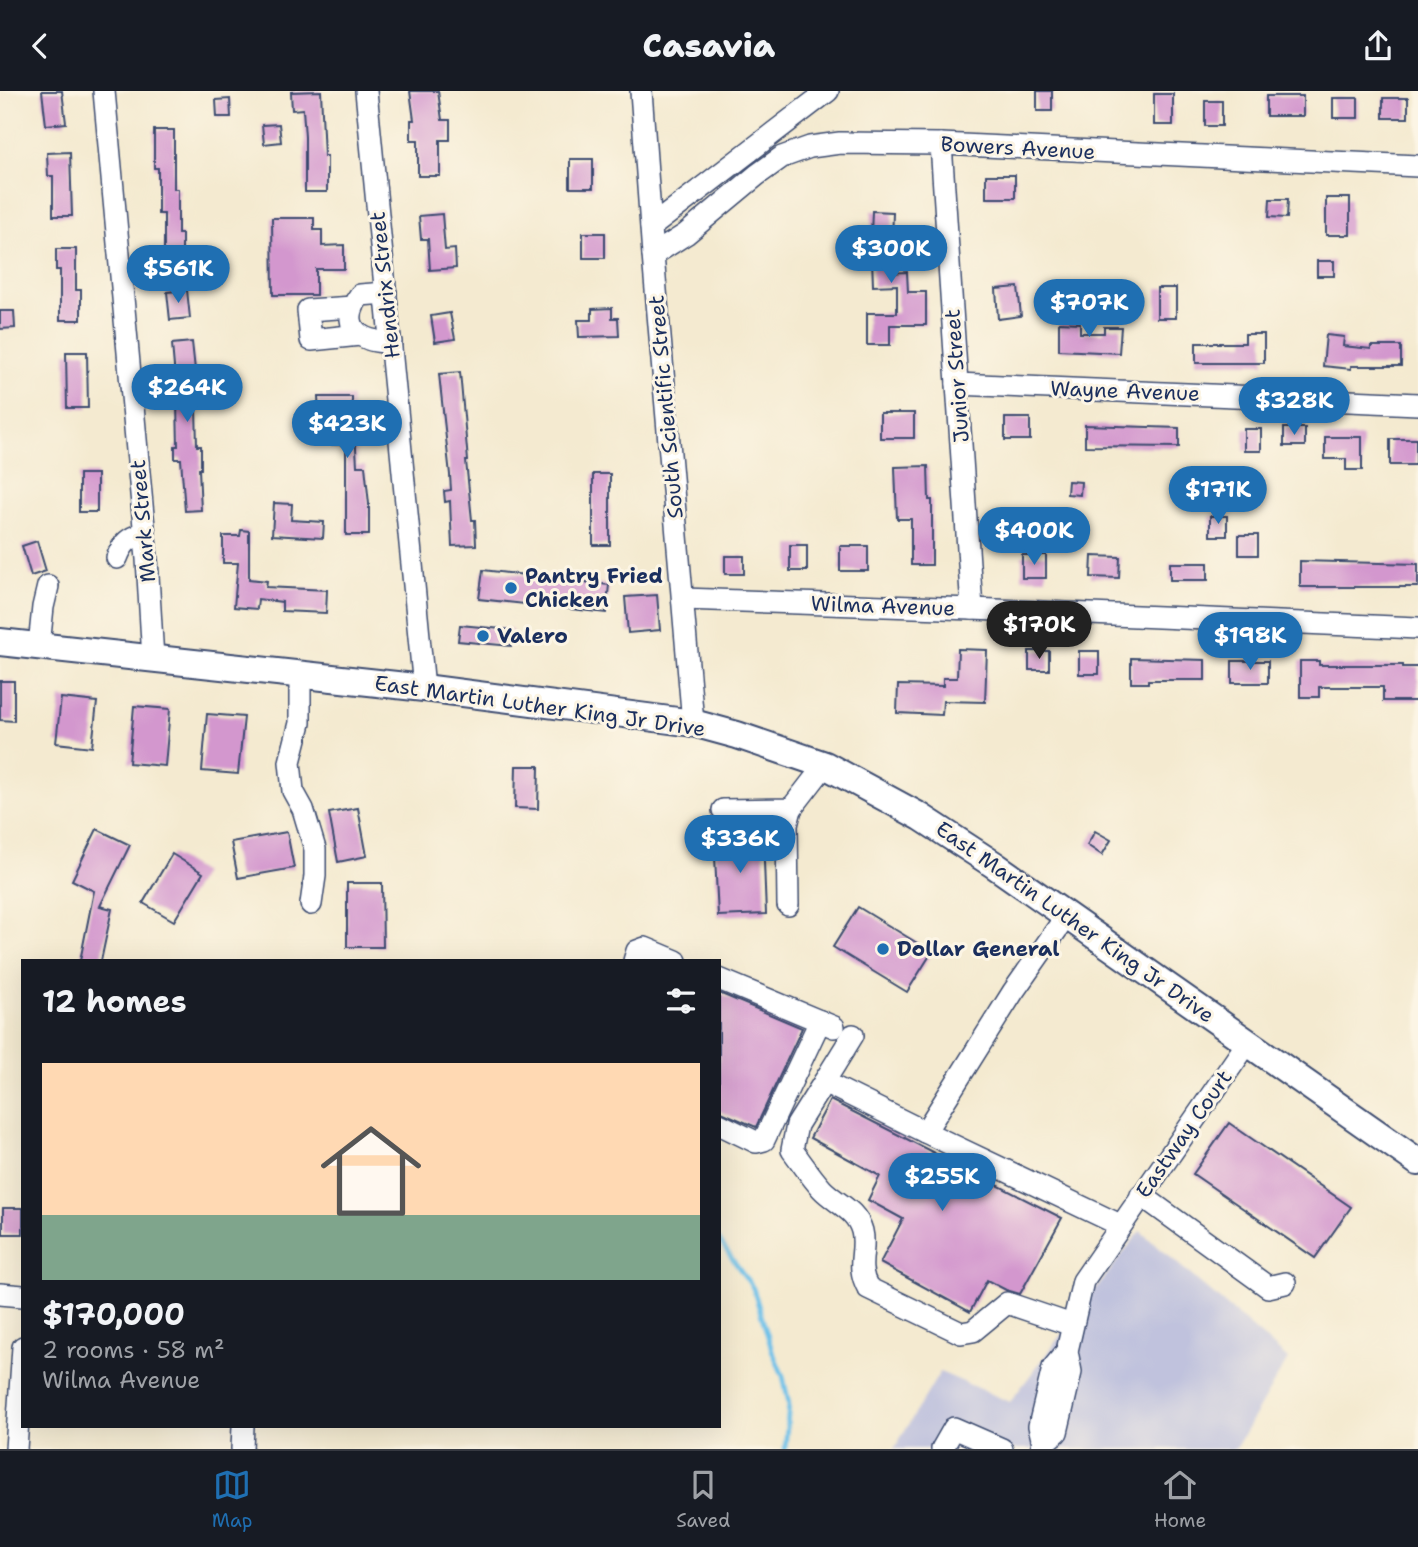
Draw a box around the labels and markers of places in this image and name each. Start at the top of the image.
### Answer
pin: $300K [842,225,940,285]
pin: $561K [129,245,227,305]
pin: $707K [1040,279,1138,339]
pin: $264K [138,365,236,424]
pin: $328K [1245,377,1343,437]
pin: $423K [298,401,396,460]
pin: $171K [1169,467,1267,526]
pin: $400K [985,507,1083,567]
place label: Pantry Fried Chicken [525,562,663,614]
marker: Pantry Fried Chicken [503,580,519,596]
pin: $170K [990,601,1088,661]
pin: $198K [1201,613,1299,672]
place label: Valero [497,622,568,650]
marker: Valero [475,628,491,644]
pin: $336K [691,815,789,875]
place label: Dollar General [897,935,1059,963]
marker: Dollar General [875,941,891,957]
pin: $255K [893,1153,991,1213]

